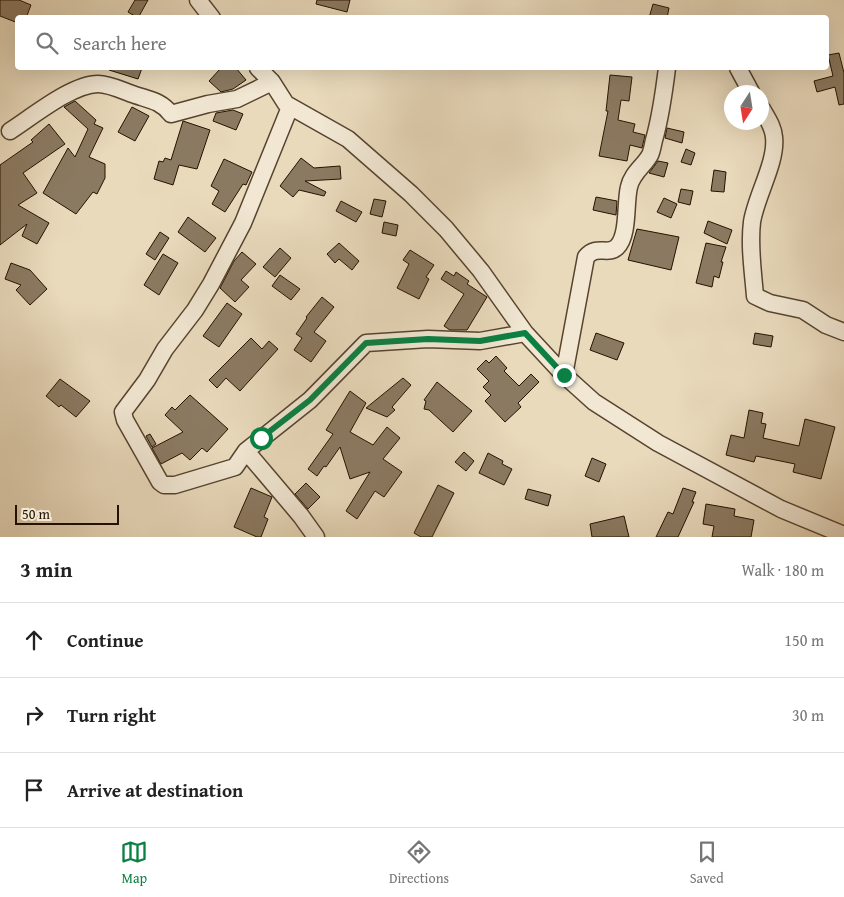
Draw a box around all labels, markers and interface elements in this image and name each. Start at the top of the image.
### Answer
search box [15,15,829,70]
icon: search [33,29,61,57]
text: Search here [73,29,167,57]
north arrow [724,85,769,130]
route end [553,364,576,387]
route start [250,427,273,450]
scale bar [15,502,119,525]
text: 50 m [22,504,50,524]
text: 3 min [20,554,72,585]
text: Walk · 180 m [741,558,824,582]
icon: ahead [20,626,48,654]
text: Continue [67,626,144,654]
text: 150 m [784,628,824,652]
icon: right [20,701,48,729]
text: Turn right [67,701,156,729]
text: 30 m [792,703,824,727]
icon: arrive [20,776,48,804]
text: Arrive at destination [67,776,243,804]
tab: Map [120,838,148,888]
tab: Directions [389,838,449,888]
tab: Saved [690,838,724,888]

